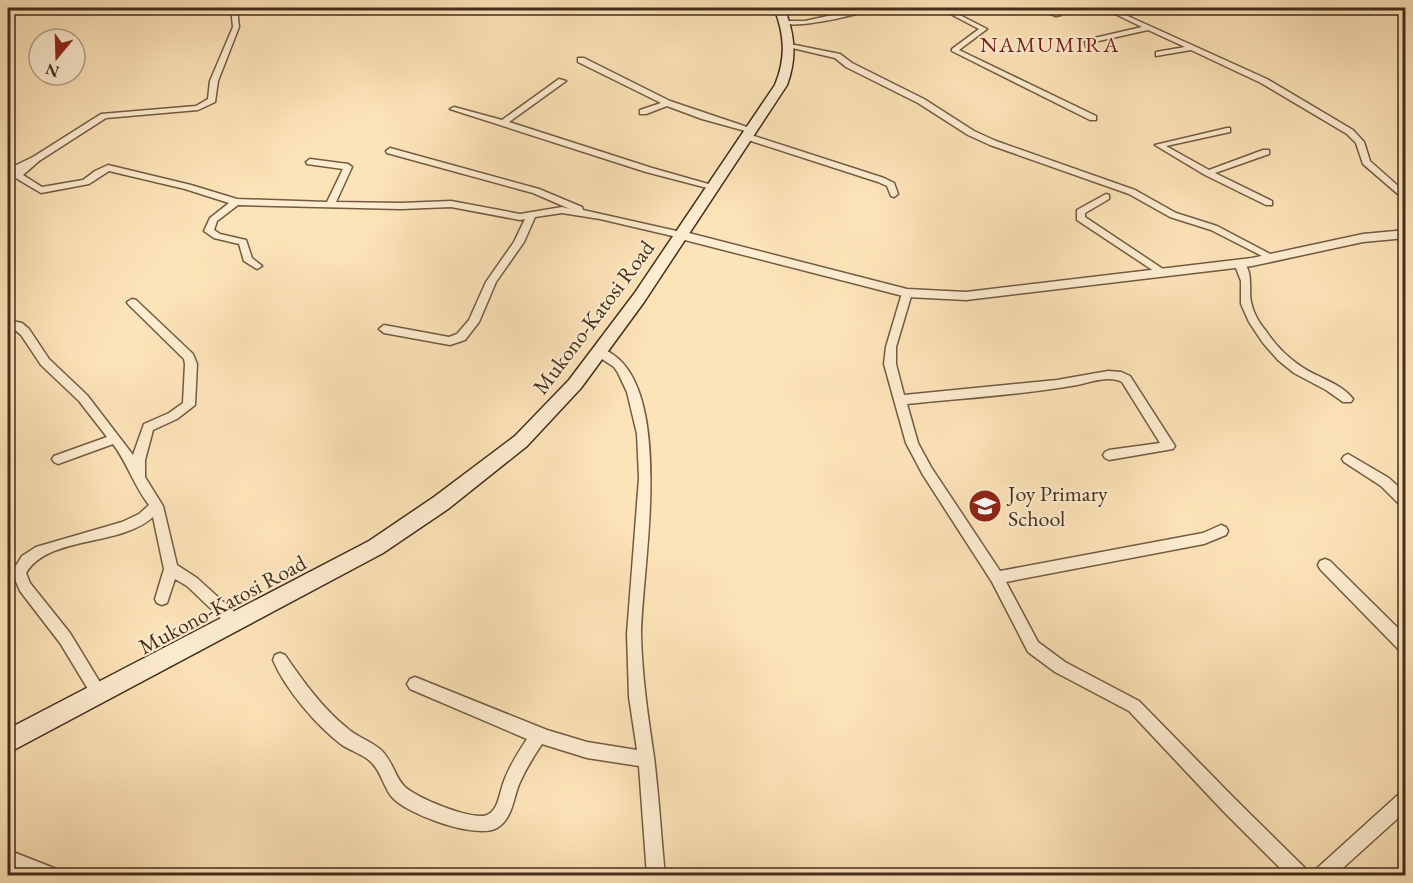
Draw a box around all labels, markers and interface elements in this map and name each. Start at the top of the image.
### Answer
north arrow [27,27,87,87]
district label: NAMUMIRA [980,30,1120,59]
text: N [43,59,62,83]
street label: Mukono-Katosi Road [526,234,661,400]
place label: Joy Primary School [1006,479,1108,533]
school or university icon: Joy Primary School [967,488,1003,524]
street label: Mukono-Katosi Road [133,548,312,661]

